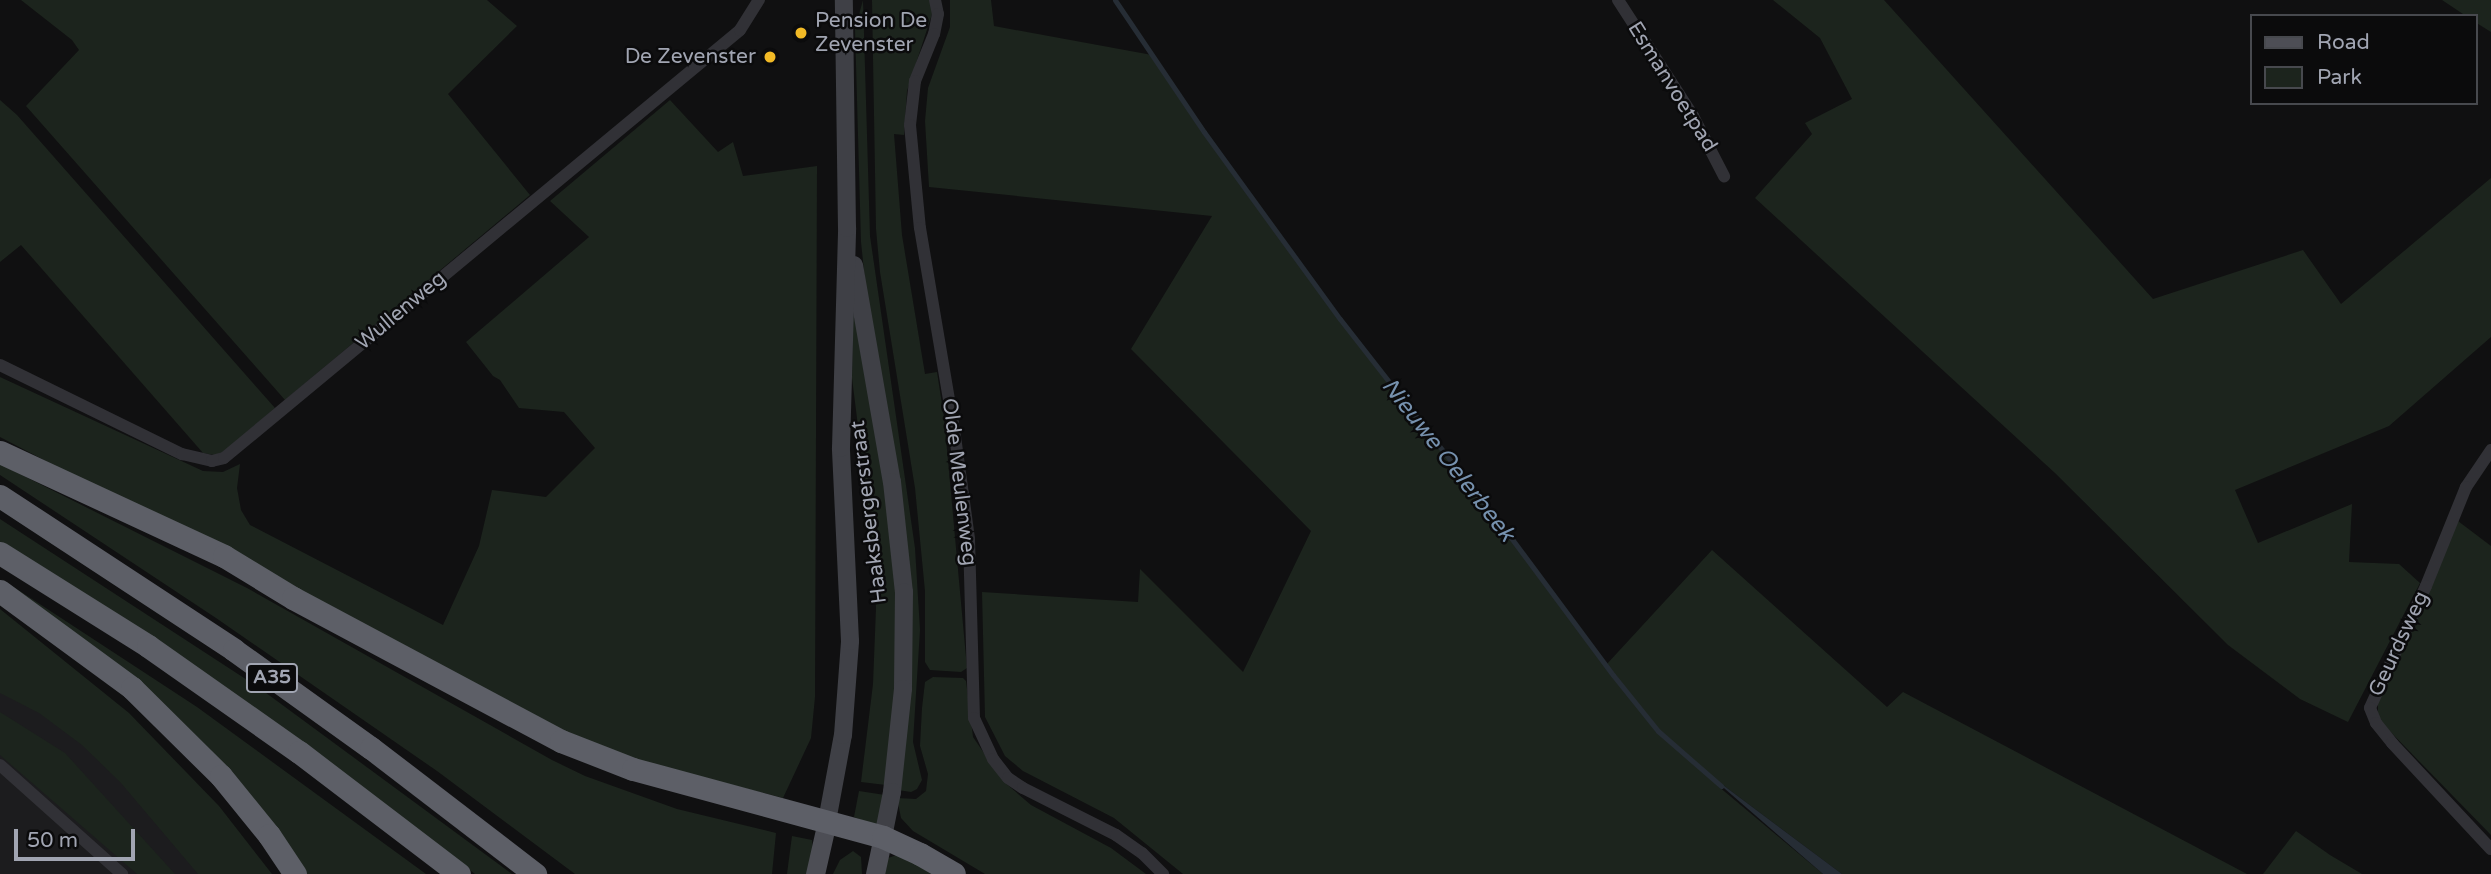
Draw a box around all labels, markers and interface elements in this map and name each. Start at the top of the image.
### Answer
place label: Pension De Zevenster [815,8,927,58]
legend [2250,14,2477,105]
street label: Esmanvoetpad [1622,17,1722,157]
marker: Pension De Zevenster [793,25,809,41]
text: Road [2317,30,2370,55]
place label: De Zevenster [625,44,756,70]
marker: De Zevenster [762,49,778,65]
text: Park [2317,65,2362,90]
street label: Wullenweg [351,266,451,356]
water label: Nieuwe Oelerbeek [1376,373,1520,547]
street label: Olde Meulenweg [936,397,982,567]
street label: Haaksbergerstraat [845,419,893,605]
street label: Geurdsweg [2364,587,2434,701]
road number: A35 [246,663,298,694]
scale bar [18,814,138,858]
text: 50 m [27,828,78,853]

